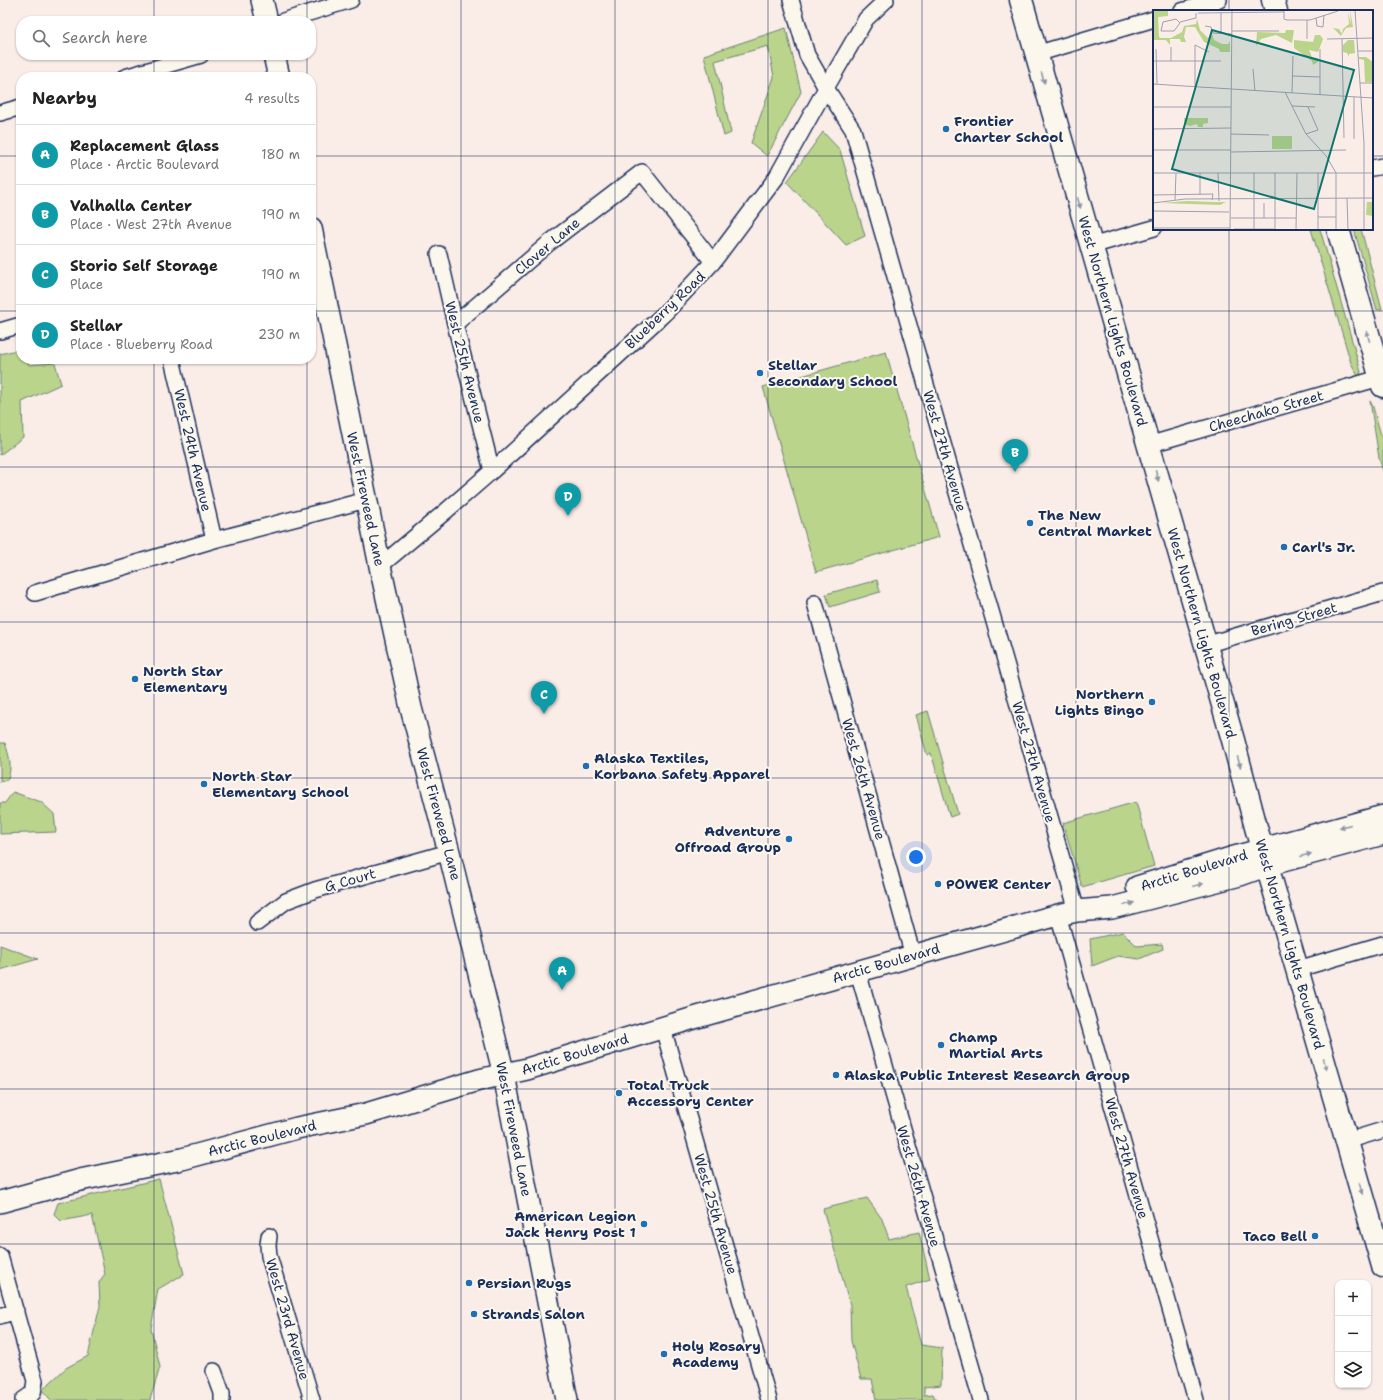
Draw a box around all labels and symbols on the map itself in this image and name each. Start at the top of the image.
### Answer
inset map [1153,10,1373,230]
one-way arrow [1040,72,1046,84]
place label: Frontier Charter School [954,112,1064,146]
marker: Frontier Charter School [941,124,951,134]
one-way arrow [1076,197,1082,209]
street label: Clover Lane [511,213,583,279]
street label: West Northern Lights Boulevard [1074,214,1152,428]
street label: Blueberry Road [621,267,709,353]
street label: West 25th Avenue [441,299,489,425]
one-way arrow [1365,329,1371,341]
place label: Stellar Secondary School [768,356,897,390]
marker: Stellar Secondary School [755,368,765,378]
street label: Cheechako Street [1207,386,1325,436]
street label: West 24th Avenue [170,387,216,513]
street label: West 27th Avenue [919,388,971,514]
street label: West Fireweed Lane [343,430,389,568]
pin: B [1002,439,1028,472]
one-way arrow [1154,470,1160,482]
pin: D [555,483,581,516]
place label: The New Central Market [1038,506,1152,540]
marker: The New Central Market [1025,518,1035,528]
street label: West Northern Lights Boulevard [1163,526,1241,740]
place label: Carl's Jr. [1292,538,1355,556]
marker: Carl's Jr. [1279,542,1289,552]
street label: Bering Street [1249,598,1339,640]
place label: North Star Elementary [143,662,228,696]
marker: North Star Elementary [130,674,140,684]
pin: C [531,681,557,714]
place label: Northern Lights Bingo [1055,685,1144,719]
marker: Northern Lights Bingo [1147,697,1157,707]
street label: West 27th Avenue [1008,699,1060,825]
street label: West 26th Avenue [838,716,890,842]
street label: West Fireweed Lane [413,745,465,883]
place label: Alaska Textiles, Korbana Safety Apparel [594,749,770,783]
one-way arrow [1236,757,1242,769]
marker: Alaska Textiles, Korbana Safety Apparel [581,761,591,771]
place label: North Star Elementary School [212,767,349,801]
marker: North Star Elementary School [199,779,209,789]
place label: Adventure Offroad Group [674,822,781,856]
one-way arrow [1339,823,1351,829]
marker: Adventure Offroad Group [784,834,794,844]
street label: West Northern Lights Boulevard [1251,837,1329,1051]
street label: Arctic Boulevard [1138,845,1250,895]
your location [906,847,926,867]
one-way arrow [1300,852,1312,858]
street label: G Court [322,864,378,896]
place label: POWER Center [946,875,1052,893]
marker: POWER Center [933,879,943,889]
one-way arrow [1191,882,1204,888]
one-way arrow [1123,901,1135,907]
street label: Arctic Boulevard [830,939,942,987]
pin: A [549,957,575,990]
place label: Champ Martial Arts [949,1028,1043,1062]
street label: Arctic Boulevard [519,1029,631,1079]
marker: Champ Martial Arts [936,1040,946,1050]
one-way arrow [1322,1058,1328,1070]
street label: West Fireweed Lane [492,1060,536,1198]
place label: Alaska Public Interest Research Group [844,1066,1130,1084]
marker: Alaska Public Interest Research Group [831,1070,841,1080]
place label: Total Truck Accessory Center [627,1076,754,1110]
marker: Total Truck Accessory Center [614,1088,624,1098]
street label: West 27th Avenue [1101,1095,1153,1221]
street label: Arctic Boulevard [206,1116,318,1160]
street label: West 26th Avenue [893,1123,945,1249]
street label: West 25th Avenue [690,1151,742,1277]
one-way arrow [1358,1183,1364,1195]
place label: American Legion Jack Henry Post 1 [505,1207,636,1241]
marker: American Legion Jack Henry Post 1 [639,1219,649,1229]
place label: Taco Bell [1243,1227,1307,1245]
marker: Taco Bell [1310,1231,1320,1241]
street label: West 23rd Avenue [262,1256,314,1382]
place label: Persian Rugs [477,1274,571,1292]
marker: Persian Rugs [464,1278,474,1288]
place label: Strands Salon [482,1305,585,1323]
marker: Strands Salon [469,1309,479,1319]
place label: Holy Rosary Academy [672,1337,761,1371]
marker: Holy Rosary Academy [659,1349,669,1359]

